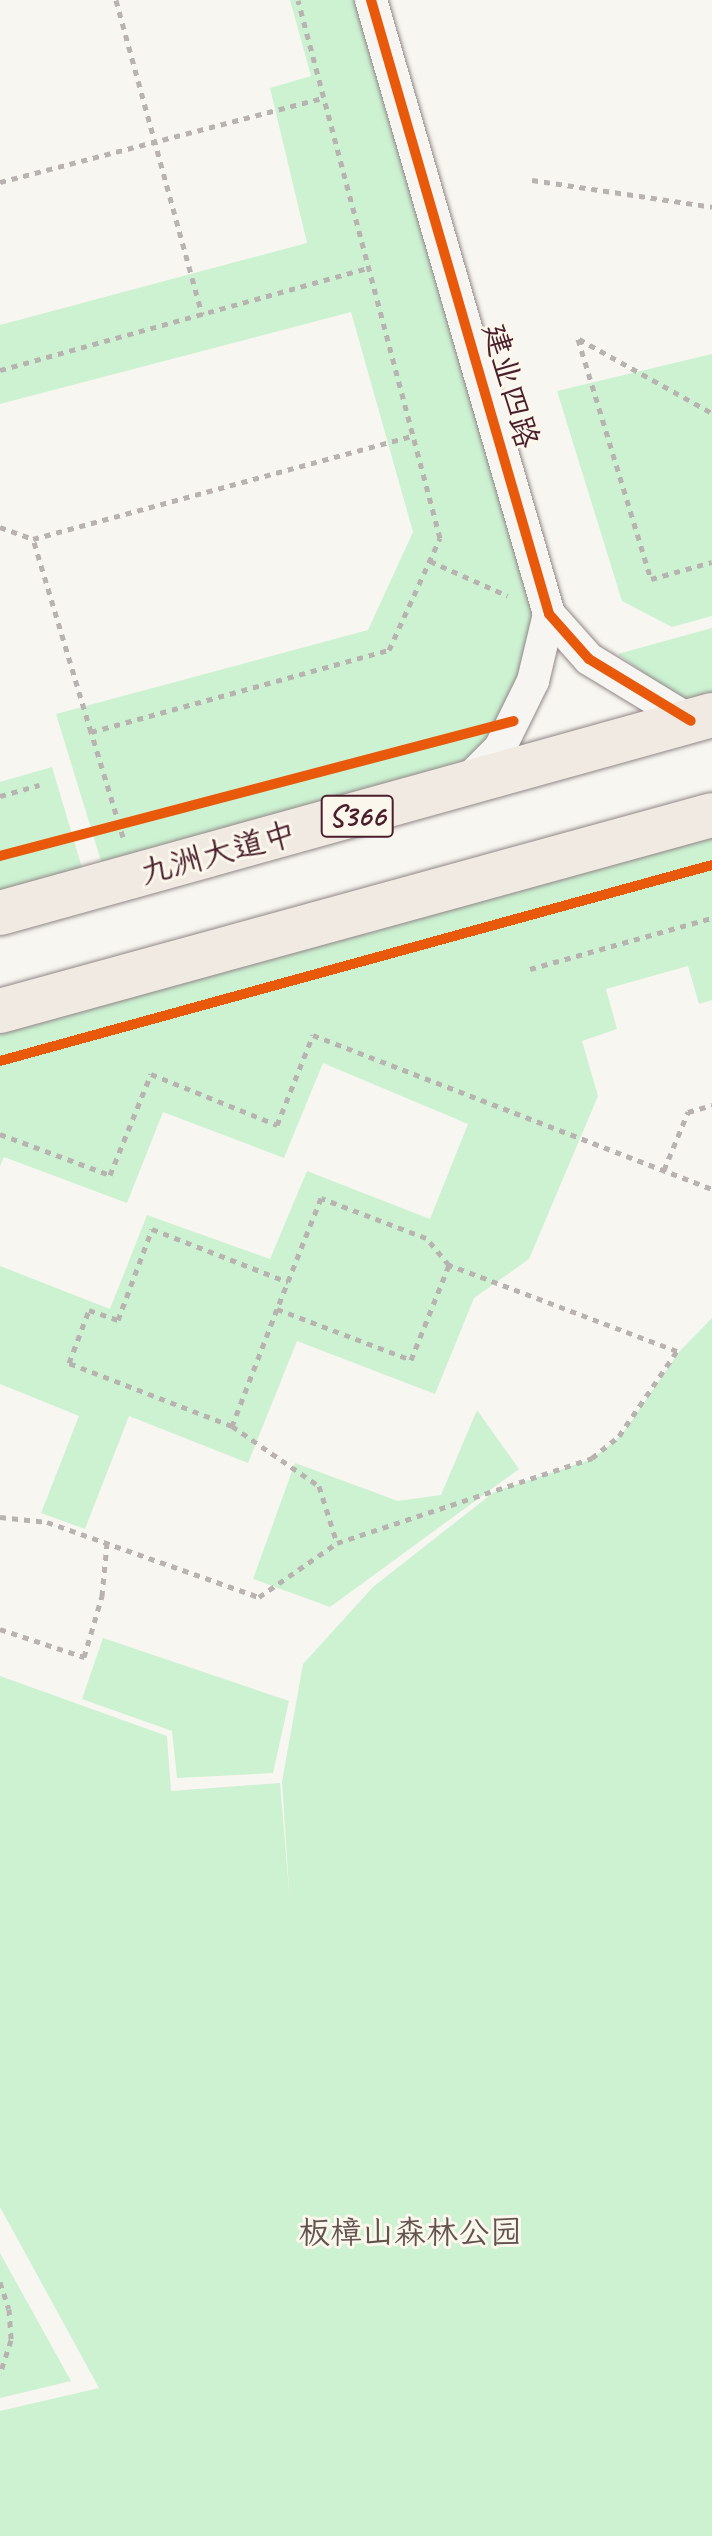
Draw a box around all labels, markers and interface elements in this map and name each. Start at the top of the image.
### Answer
street label: 建业四路 [474,319,546,453]
road number: S366 [319,790,395,842]
street label: 九洲大道中 [136,815,300,893]
park label: 板樟山森林公园 [298,2214,522,2252]

